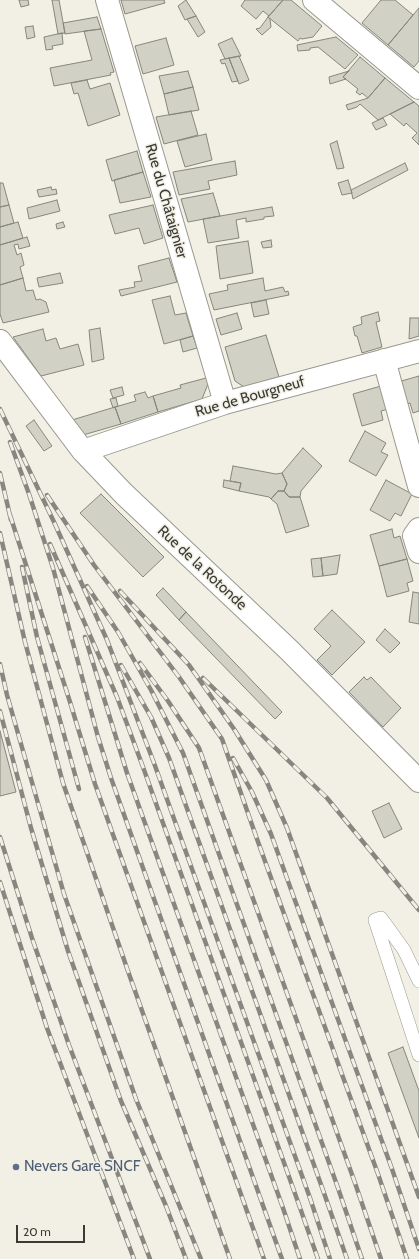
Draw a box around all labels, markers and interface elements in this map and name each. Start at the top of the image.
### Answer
street label: Rue du Châtaignier [141,141,191,261]
street label: Rue de Bourgneuf [193,373,307,421]
street label: Rue de la Rotonde [154,522,250,614]
place label: Nevers Gare SNCF [24,1158,141,1176]
marker: Nevers Gare SNCF [11,1162,21,1172]
scale bar [18,1217,87,1243]
text: 20 m [23,1224,51,1239]

